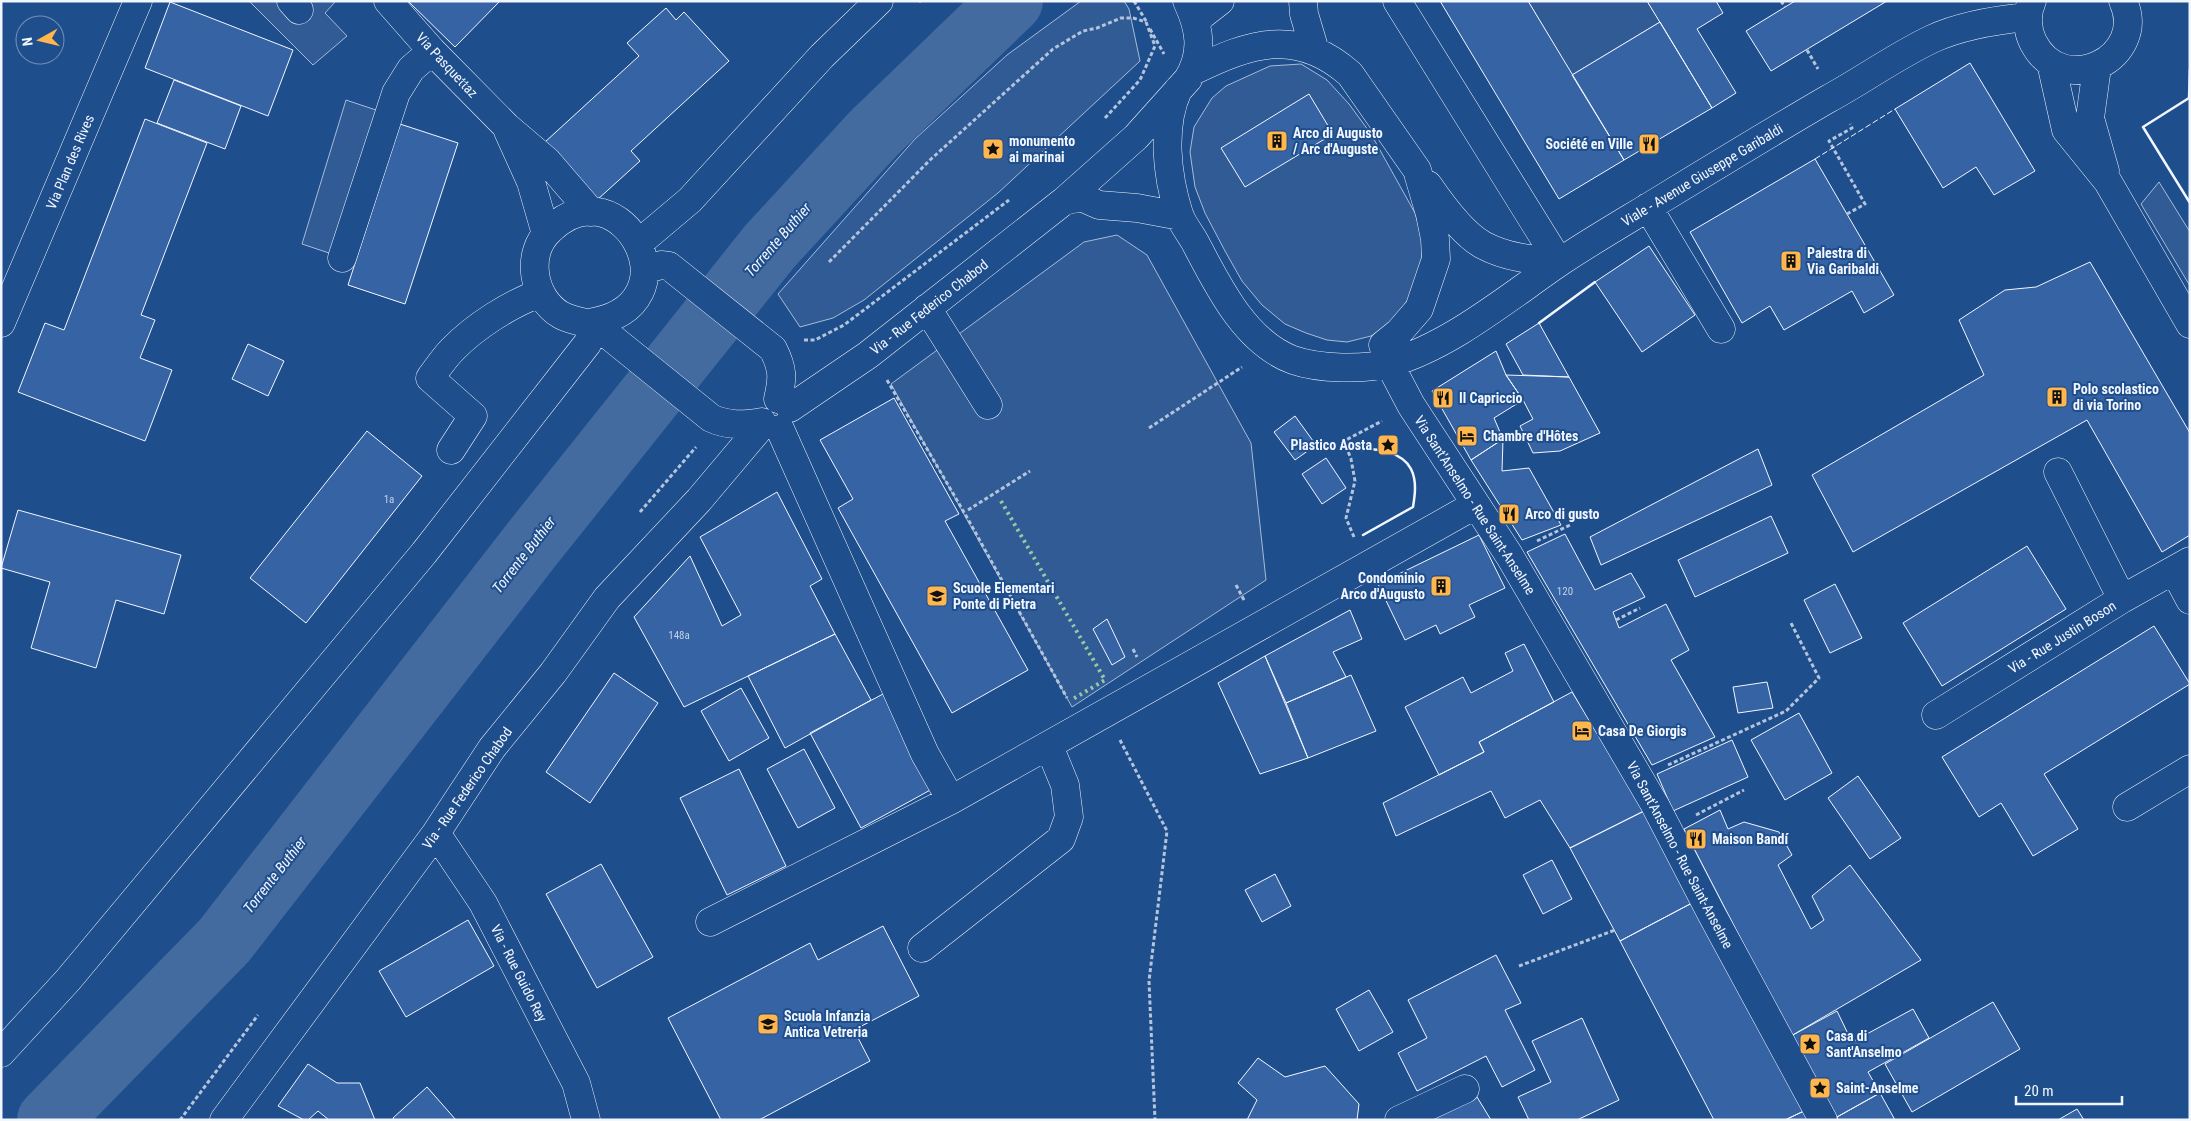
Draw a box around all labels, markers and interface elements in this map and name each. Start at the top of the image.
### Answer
north arrow [15,15,65,65]
street label: Via Pasquettaz [413,29,481,101]
text: N [19,36,36,47]
street label: Via Plan des Rives [43,112,97,212]
street label: Viale - Avenue Giuseppe Garibaldi [1619,120,1785,230]
place label: Arco di Augusto / Arc d'Auguste [1293,125,1383,157]
building icon: Arco di Augusto / Arc d'Auguste [1265,129,1289,153]
restaurant icon: Société en Ville [1637,132,1661,156]
place label: monumento ai marinai [1009,133,1075,165]
place label: Société en Ville [1545,136,1633,152]
place icon: monumento ai marinai [981,137,1005,161]
water label: Torrente Buthier [741,199,815,281]
place label: Palestra di Via Garibaldi [1807,245,1879,277]
building icon: Palestra di Via Garibaldi [1779,249,1803,273]
street label: Via - Rue Federico Chabod [867,256,991,358]
place label: Polo scolastico di via Torino [2073,381,2159,413]
building icon: Polo scolastico di via Torino [2045,385,2069,409]
restaurant icon: Il Capriccio [1431,386,1455,410]
place label: Il Capriccio [1459,390,1523,406]
street label: Via Sant'Anselmo - Rue Saint-Anselme [1411,413,1539,598]
hotel icon: Chambre d'Hôtes [1455,424,1479,448]
place label: Chambre d'Hôtes [1483,428,1578,444]
place icon: Plastico Aosta [1376,433,1400,457]
place label: Plastico Aosta [1291,437,1372,453]
house number: 1a [384,493,394,506]
restaurant icon: Arco di gusto [1497,502,1521,526]
place label: Arco di gusto [1525,506,1600,522]
water label: Torrente Buthier [489,513,560,597]
place label: Condominio Arco d'Augusto [1341,570,1425,602]
building icon: Condominio Arco d'Augusto [1429,574,1453,598]
place label: Scuole Elementari Ponte di Pietra [953,580,1054,612]
school or university icon: Scuole Elementari Ponte di Pietra [925,584,949,608]
house number: 120 [1557,585,1573,598]
street label: Via - Rue Justin Boson [2005,597,2119,677]
house number: 148a [668,629,690,642]
hotel icon: Casa De Giorgis [1570,719,1594,743]
place label: Casa De Giorgis [1598,723,1687,739]
street label: Via - Rue Federico Chabod [419,724,515,852]
street label: Via Sant'Anselmo - Rue Saint-Anselme [1624,759,1736,952]
restaurant icon: Maison Bandí [1684,827,1708,851]
place label: Maison Bandí [1712,831,1789,847]
water label: Torrente Buthier [240,833,311,917]
street label: Via - Rue Guido Rey [488,922,550,1024]
place label: Scuola Infanzia Antica Vetreria [784,1008,871,1040]
school or university icon: Scuola Infanzia Antica Vetreria [756,1012,780,1036]
place label: Casa di Sant'Anselmo [1826,1028,1902,1060]
place icon: Casa di Sant'Anselmo [1798,1032,1822,1056]
scale bar [2016,1074,2122,1106]
place icon: Saint-Anselme [1808,1076,1832,1100]
place label: Saint-Anselme [1836,1080,1919,1096]
text: 20 m [2024,1082,2054,1100]

